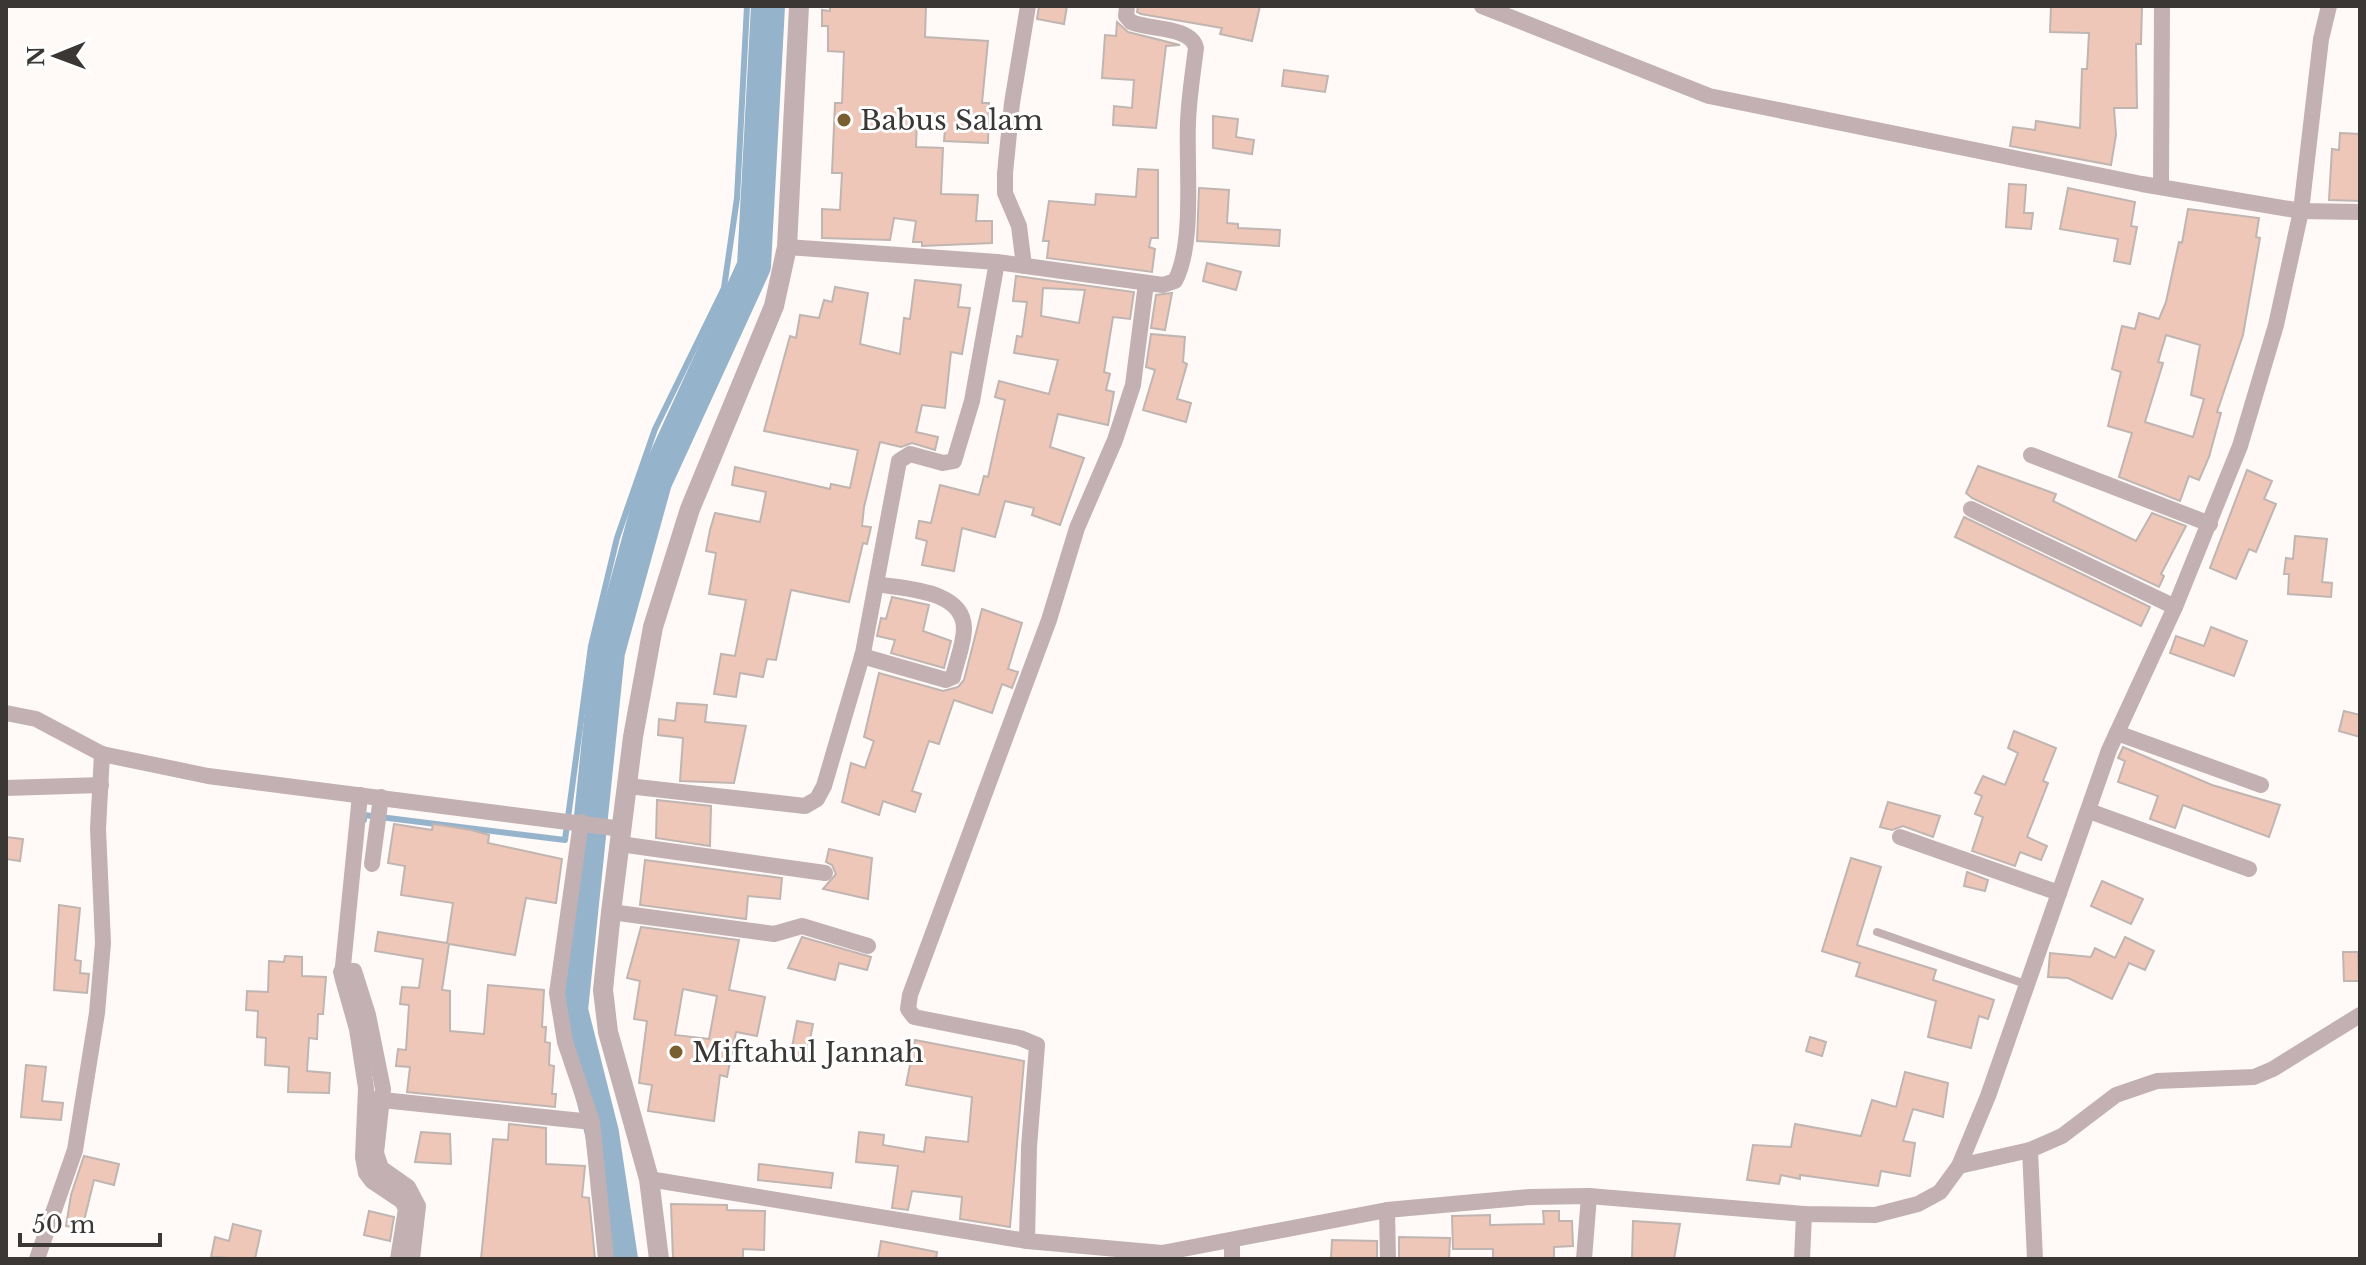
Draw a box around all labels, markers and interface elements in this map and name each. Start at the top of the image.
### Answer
north arrow [16,16,96,96]
text: N [23,45,50,67]
place label: Babus Salam [860,103,1043,138]
marker: Babus Salam [835,111,853,129]
place label: Miftahul Jannah [692,1035,924,1070]
marker: Miftahul Jannah [667,1043,685,1061]
scale bar [20,1197,160,1247]
text: 50 m [32,1210,96,1239]

